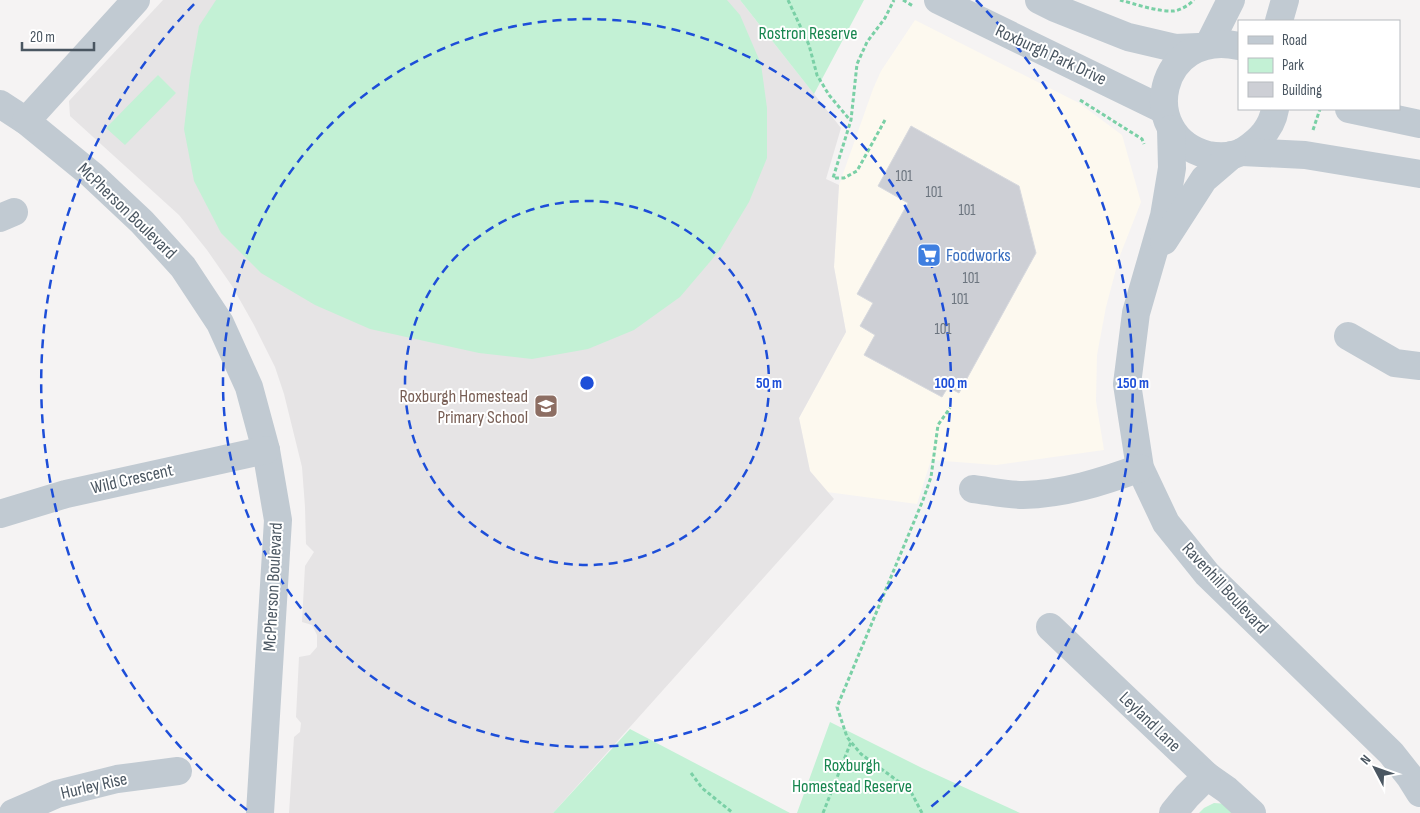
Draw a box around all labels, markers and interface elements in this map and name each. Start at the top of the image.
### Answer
scale bar [22,20,95,52]
street label: Roxburgh Park Drive [992,20,1110,90]
legend [1238,20,1400,110]
park label: Rostron Reserve [759,23,857,44]
text: 20 m [30,28,55,47]
text: Road [1282,31,1307,50]
text: Park [1282,56,1304,75]
text: Building [1282,81,1322,100]
street label: McPherson Boulevard [73,159,181,263]
house number: 101 [895,167,913,186]
house number: 101 [925,183,943,202]
house number: 101 [958,201,976,220]
supermarket icon: Foodworks [916,242,942,268]
place label: Foodworks [946,245,1011,266]
house number: 101 [962,269,980,288]
house number: 101 [951,290,969,309]
house number: 101 [934,320,952,339]
centre of rings [578,374,596,392]
text: 50 m [756,374,782,393]
text: 100 m [935,374,967,393]
text: 150 m [1117,374,1149,393]
place label: Roxburgh Homestead Primary School [400,386,528,428]
school or university icon: Roxburgh Homestead Primary School [533,393,559,419]
street label: Wild Crescent [89,459,176,499]
street label: McPherson Boulevard [259,522,287,652]
street label: Ravenhill Boulevard [1178,538,1272,638]
street label: Leyland Lane [1115,688,1185,756]
north arrow [1350,743,1400,793]
text: N [1357,751,1374,768]
park label: Roxburgh Homestead Reserve [792,755,912,797]
street label: Hurley Rise [59,768,129,804]

